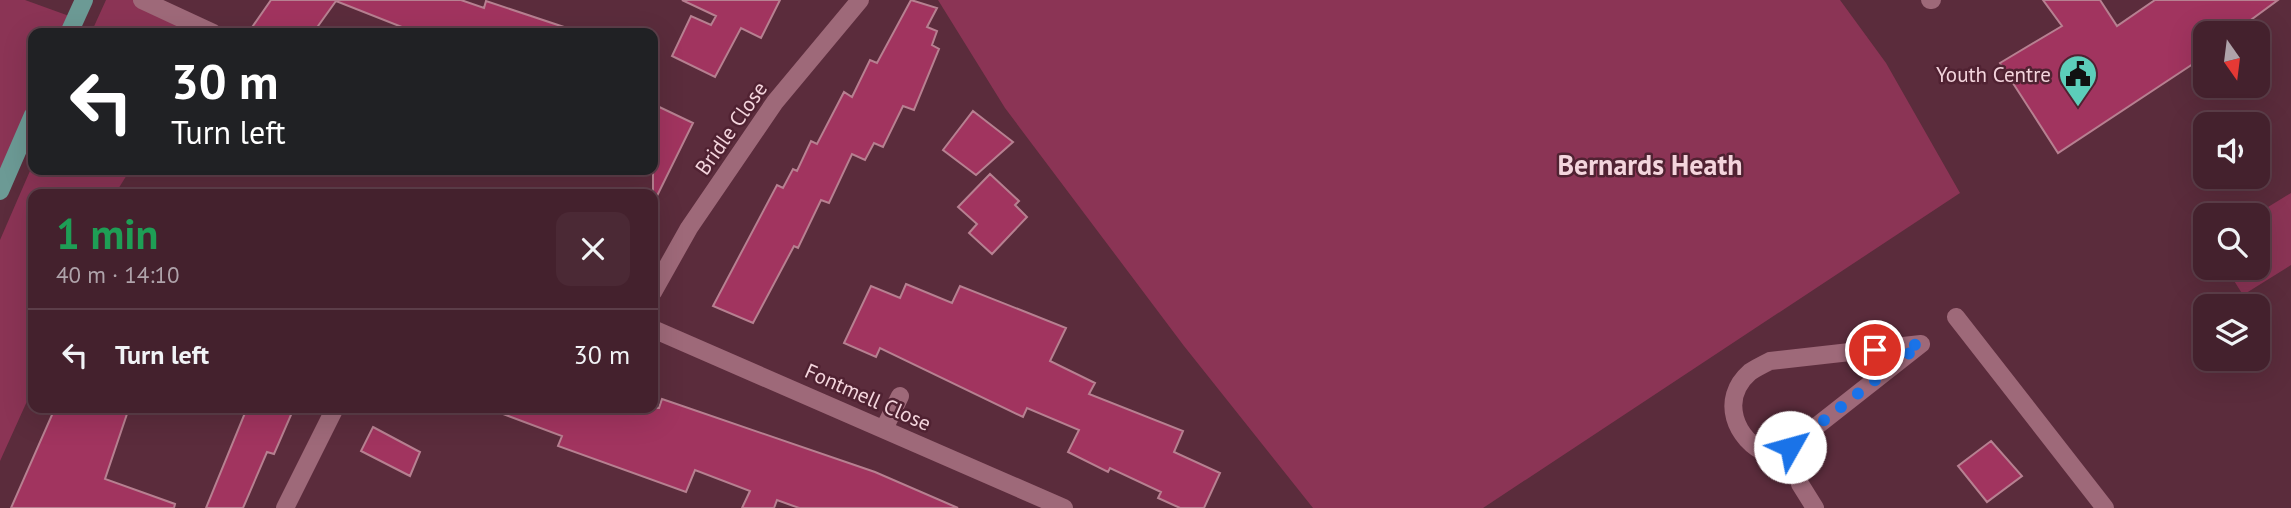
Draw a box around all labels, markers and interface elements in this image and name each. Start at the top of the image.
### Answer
north arrow [2193,21,2270,98]
map controls [2193,21,2270,371]
text: 30 m [171,49,278,113]
public building icon: Youth Centre [2057,53,2099,108]
icon: left [56,56,147,147]
place label: Youth Centre [1936,61,2051,88]
street label: Bridle Close [689,76,773,180]
text: Turn left [171,111,286,153]
button: sound [2193,112,2270,189]
district label: Bernards Heath [1558,146,1742,183]
button: search [2193,203,2270,280]
text: 1 min [56,206,158,261]
button: close [556,212,630,286]
text: 40 m · 14:10 [56,260,180,289]
button: layers [2193,294,2270,371]
pin [1845,320,1905,380]
icon: arrive [1856,331,1894,369]
icon: left [56,336,94,374]
text: Turn left [115,338,209,371]
text: 30 m [574,338,630,371]
street label: Fontmell Close [801,357,935,437]
position arrow [1753,410,1827,484]

